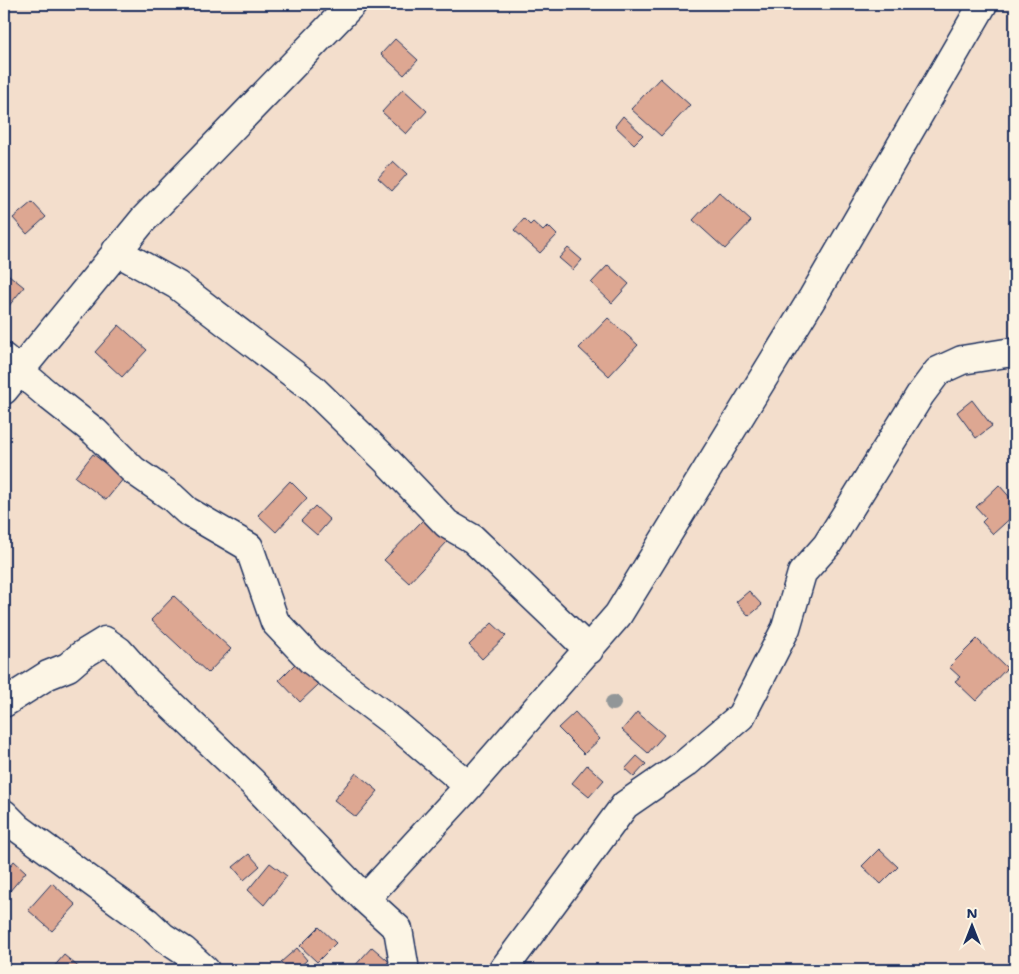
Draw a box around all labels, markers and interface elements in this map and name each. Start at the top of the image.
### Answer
north arrow [946,902,996,952]
text: N [966,904,978,922]

